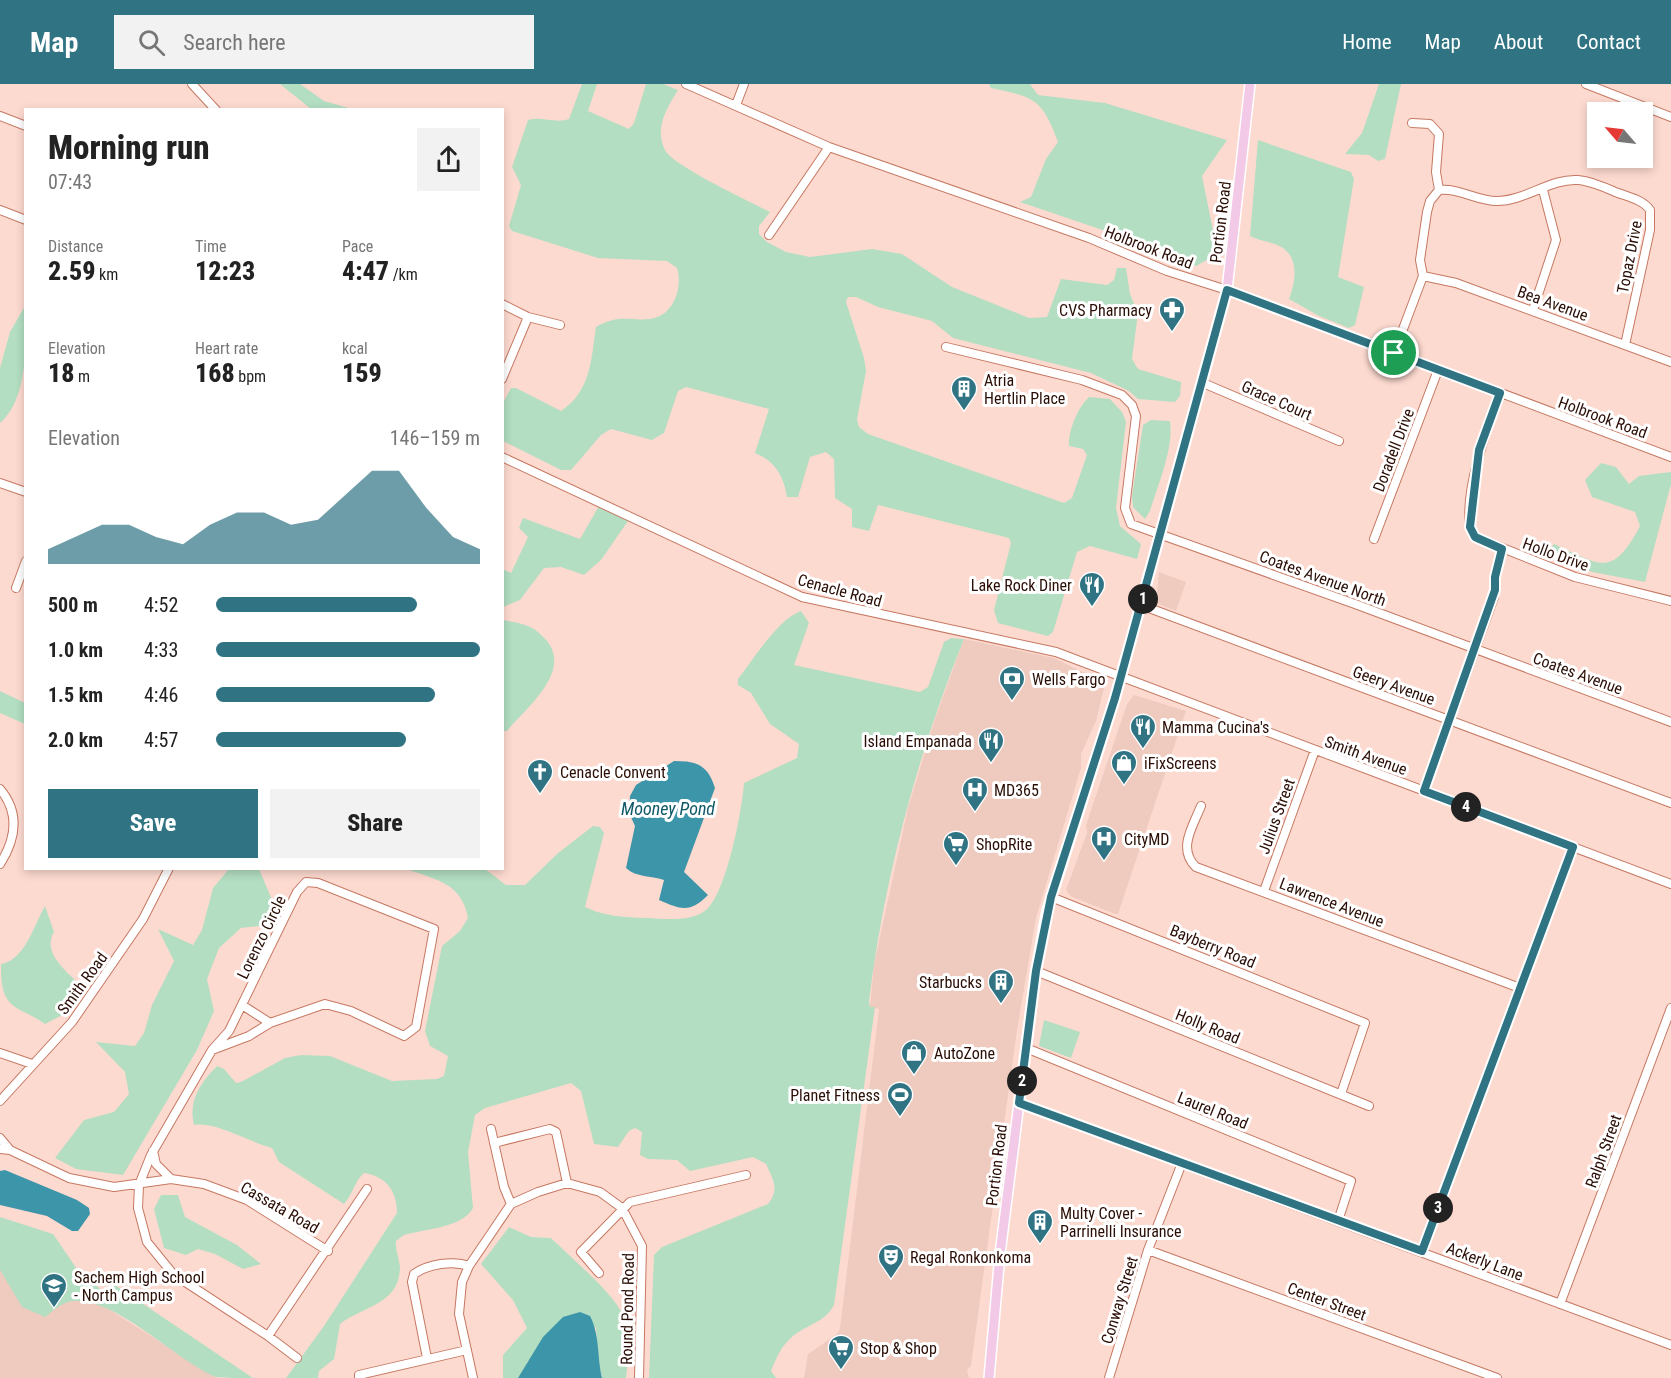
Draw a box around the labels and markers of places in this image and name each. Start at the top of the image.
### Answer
pharmacy icon: CVS Pharmacy [1157,295,1187,333]
place label: CVS Pharmacy [1059,301,1152,320]
pin [1368,327,1419,378]
place label: Atria Hertlin Place [984,371,1065,408]
building icon: Atria Hertlin Place [949,374,979,412]
restaurant icon: Lake Rock Diner [1077,570,1107,608]
place label: Lake Rock Diner [971,576,1072,595]
pin: 1 [1128,584,1158,614]
bank icon: Wells Fargo [997,664,1027,702]
place label: Wells Fargo [1032,670,1106,689]
restaurant icon: Mamma Cucina's [1128,712,1158,750]
place label: Mamma Cucina's [1162,718,1269,737]
restaurant icon: Island Empanada [976,726,1006,764]
place label: Island Empanada [863,732,972,751]
shop icon: iFixScreens [1109,748,1139,786]
place label: iFixScreens [1144,754,1217,773]
church icon: Cenacle Convent [525,757,555,795]
place label: Cenacle Convent [560,763,666,782]
hospital icon: MD365 [960,775,990,813]
place label: MD365 [994,781,1039,800]
pin: 4 [1451,792,1481,822]
hospital icon: CityMD [1089,824,1119,862]
supermarket icon: ShopRite [941,829,971,867]
place label: CityMD [1124,830,1169,849]
place label: ShopRite [976,835,1032,854]
building icon: Starbucks [986,967,1016,1005]
place label: Starbucks [919,973,982,992]
shop icon: AutoZone [899,1038,929,1076]
place label: AutoZone [934,1044,995,1063]
pin: 2 [1007,1066,1037,1096]
sports icon: Planet Fitness [885,1080,915,1118]
place label: Planet Fitness [790,1086,880,1105]
pin: 3 [1423,1193,1453,1223]
place label: Multy Cover - Parrinelli Insurance [1060,1204,1181,1241]
building icon: Multy Cover - Parrinelli Insurance [1025,1207,1055,1245]
theatre icon: Regal Ronkonkoma [876,1242,906,1280]
place label: Regal Ronkonkoma [910,1248,1031,1267]
place label: Sachem High School - North Campus [74,1268,204,1305]
school or university icon: Sachem High School - North Campus [39,1271,69,1309]
supermarket icon: Stop & Shop [826,1333,856,1371]
place label: Stop & Shop [860,1339,937,1358]

